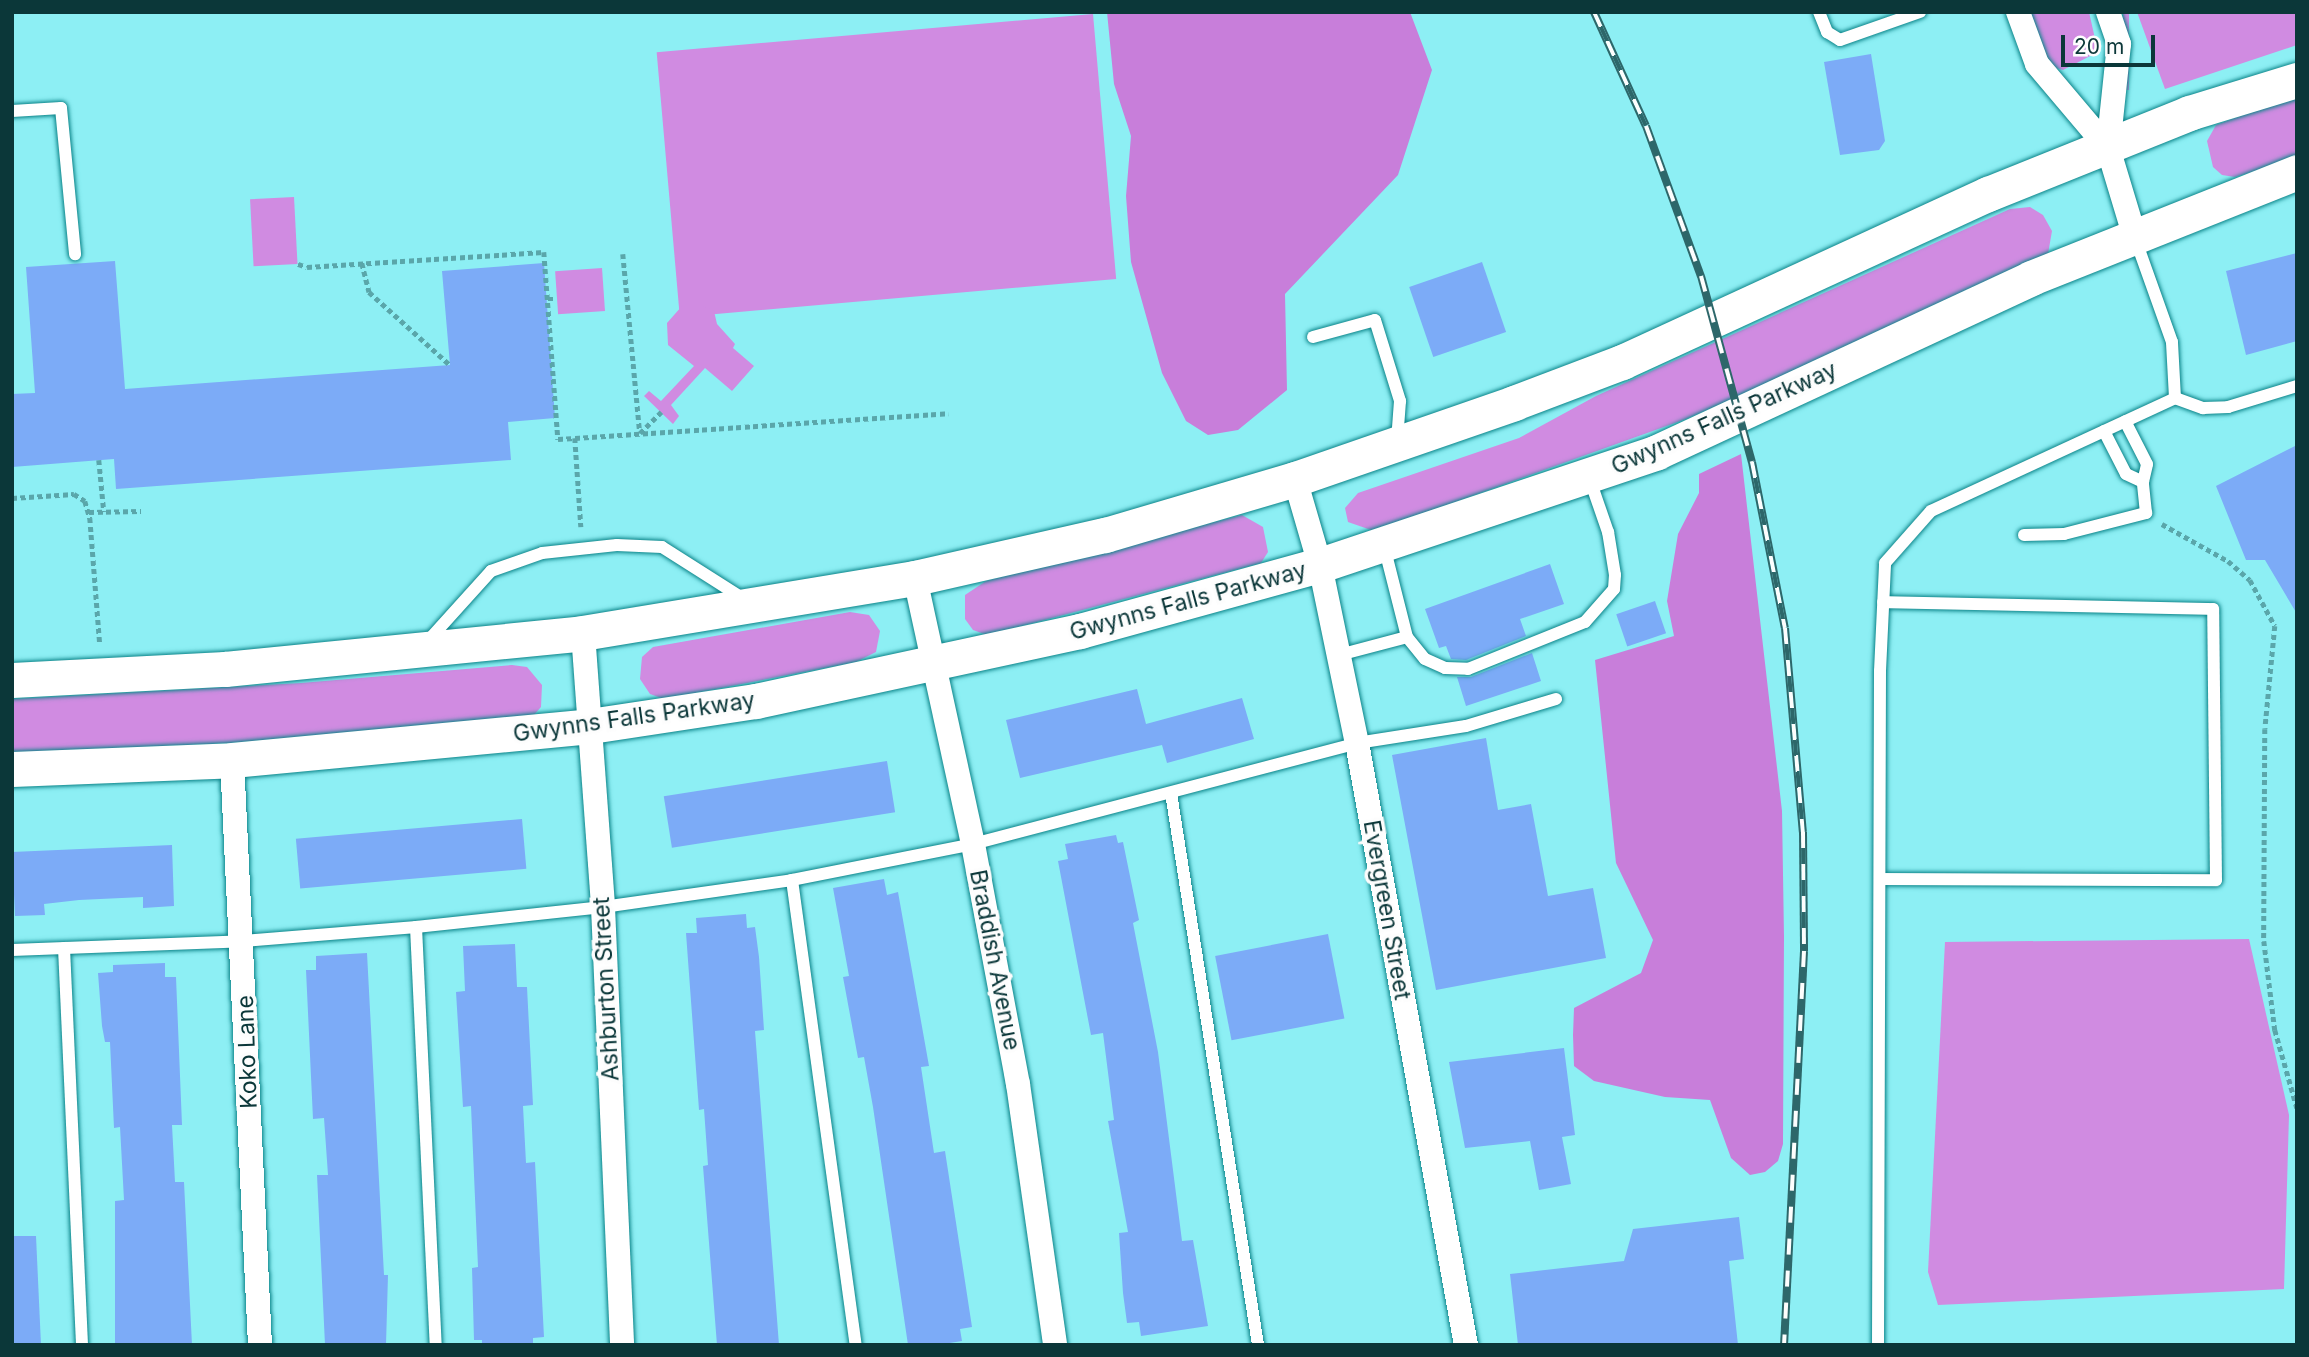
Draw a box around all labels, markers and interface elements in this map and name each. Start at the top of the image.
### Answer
scale bar [2064,21,2158,65]
text: 20 m [2074,34,2124,59]
street label: Gwynns Falls Parkway [1607,356,1841,480]
street label: Gwynns Falls Parkway [1067,556,1309,646]
street label: Gwynns Falls Parkway [511,686,757,748]
street label: Evergreen Street [1358,818,1416,1002]
street label: Braddish Avenue [964,867,1026,1053]
street label: Ashburton Street [587,896,625,1082]
street label: Koko Lane [231,995,263,1109]

